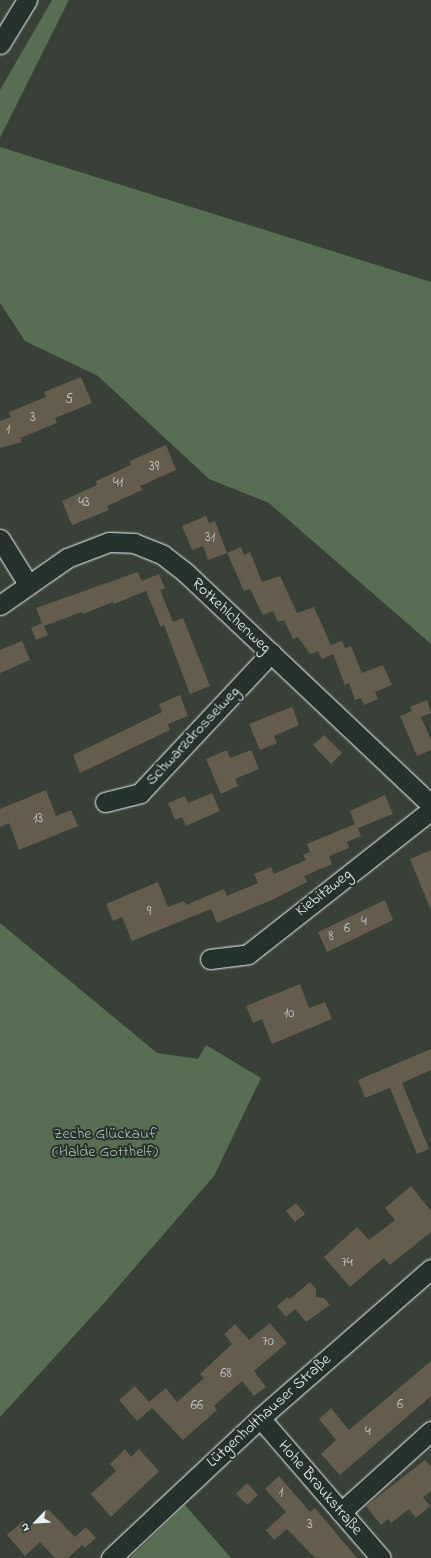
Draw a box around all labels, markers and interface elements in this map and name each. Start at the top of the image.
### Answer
house number: 5 [65,392,73,408]
house number: 3 [30,410,36,426]
house number: 1 [6,422,10,438]
house number: 39 [149,459,159,475]
house number: 41 [113,475,123,491]
house number: 43 [78,495,90,511]
house number: 31 [205,530,215,546]
street label: Rotkehlchenweg [187,574,275,658]
street label: Schwarzdrosselweg [142,682,244,790]
house number: 13 [33,811,43,827]
street label: Kiebitzweg [292,865,356,921]
house number: 9 [147,904,151,920]
house number: 4 [361,914,367,930]
house number: 6 [344,921,350,937]
house number: 8 [328,929,334,945]
house number: 10 [284,1006,294,1022]
park label: Zeche Glückauf (Halde Gotthelf) [52,1124,158,1162]
house number: 74 [341,1255,353,1271]
house number: 70 [262,1334,274,1350]
street label: Lütgenholthauser Straße [203,1350,335,1472]
house number: 68 [220,1366,232,1382]
house number: 6 [397,1397,403,1413]
house number: 66 [191,1398,203,1414]
house number: 4 [365,1424,371,1440]
street label: Hohe Braukstraße [274,1437,366,1539]
house number: 1 [279,1485,283,1501]
north arrow [16,1502,56,1542]
house number: 3 [307,1517,313,1533]
text: N [16,1520,34,1534]

